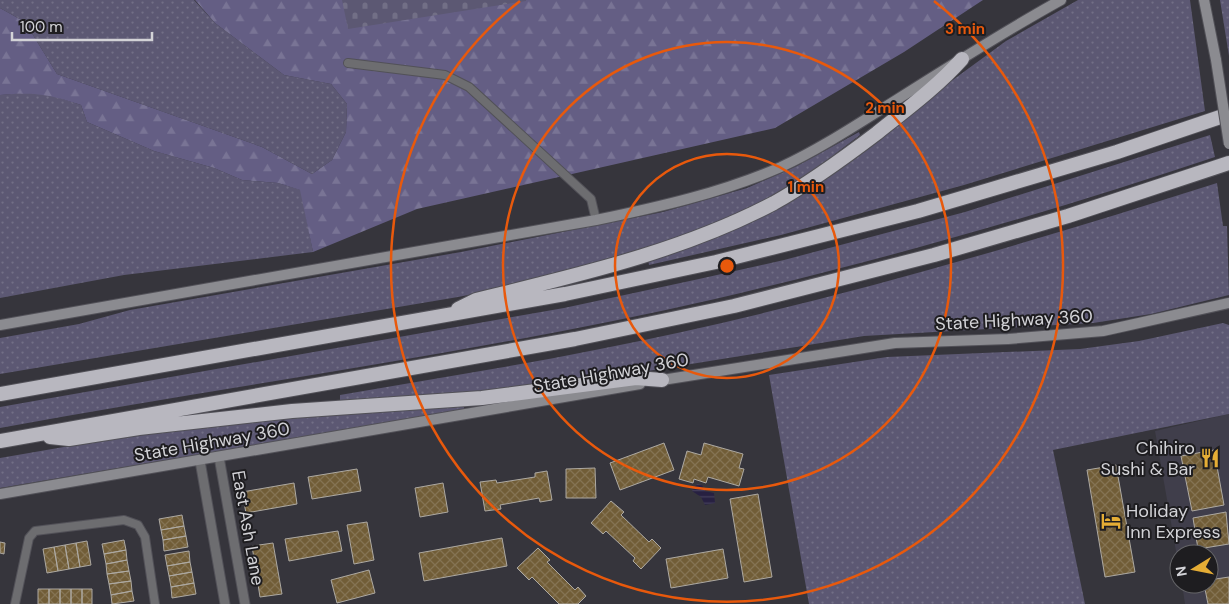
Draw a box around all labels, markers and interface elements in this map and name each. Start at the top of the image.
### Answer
scale bar [12,10,152,42]
text: 100 m [20,17,63,37]
text: 3 min [945,19,985,39]
text: 2 min [865,98,905,118]
text: 1 min [788,177,824,197]
centre of rings [718,257,736,275]
street label: State Highway 360 [935,304,1093,336]
street label: State Highway 360 [531,347,691,399]
street label: State Highway 360 [132,416,292,468]
place label: Chihiro Sushi & Bar [1100,436,1195,481]
restaurant icon: Chihiro Sushi & Bar [1199,447,1221,469]
street label: East Ash Lane [226,469,270,587]
place label: Holiday Inn Express [1126,499,1221,544]
hotel icon: Holiday Inn Express [1100,510,1122,532]
north arrow [1169,544,1219,594]
text: N [1171,565,1191,578]

